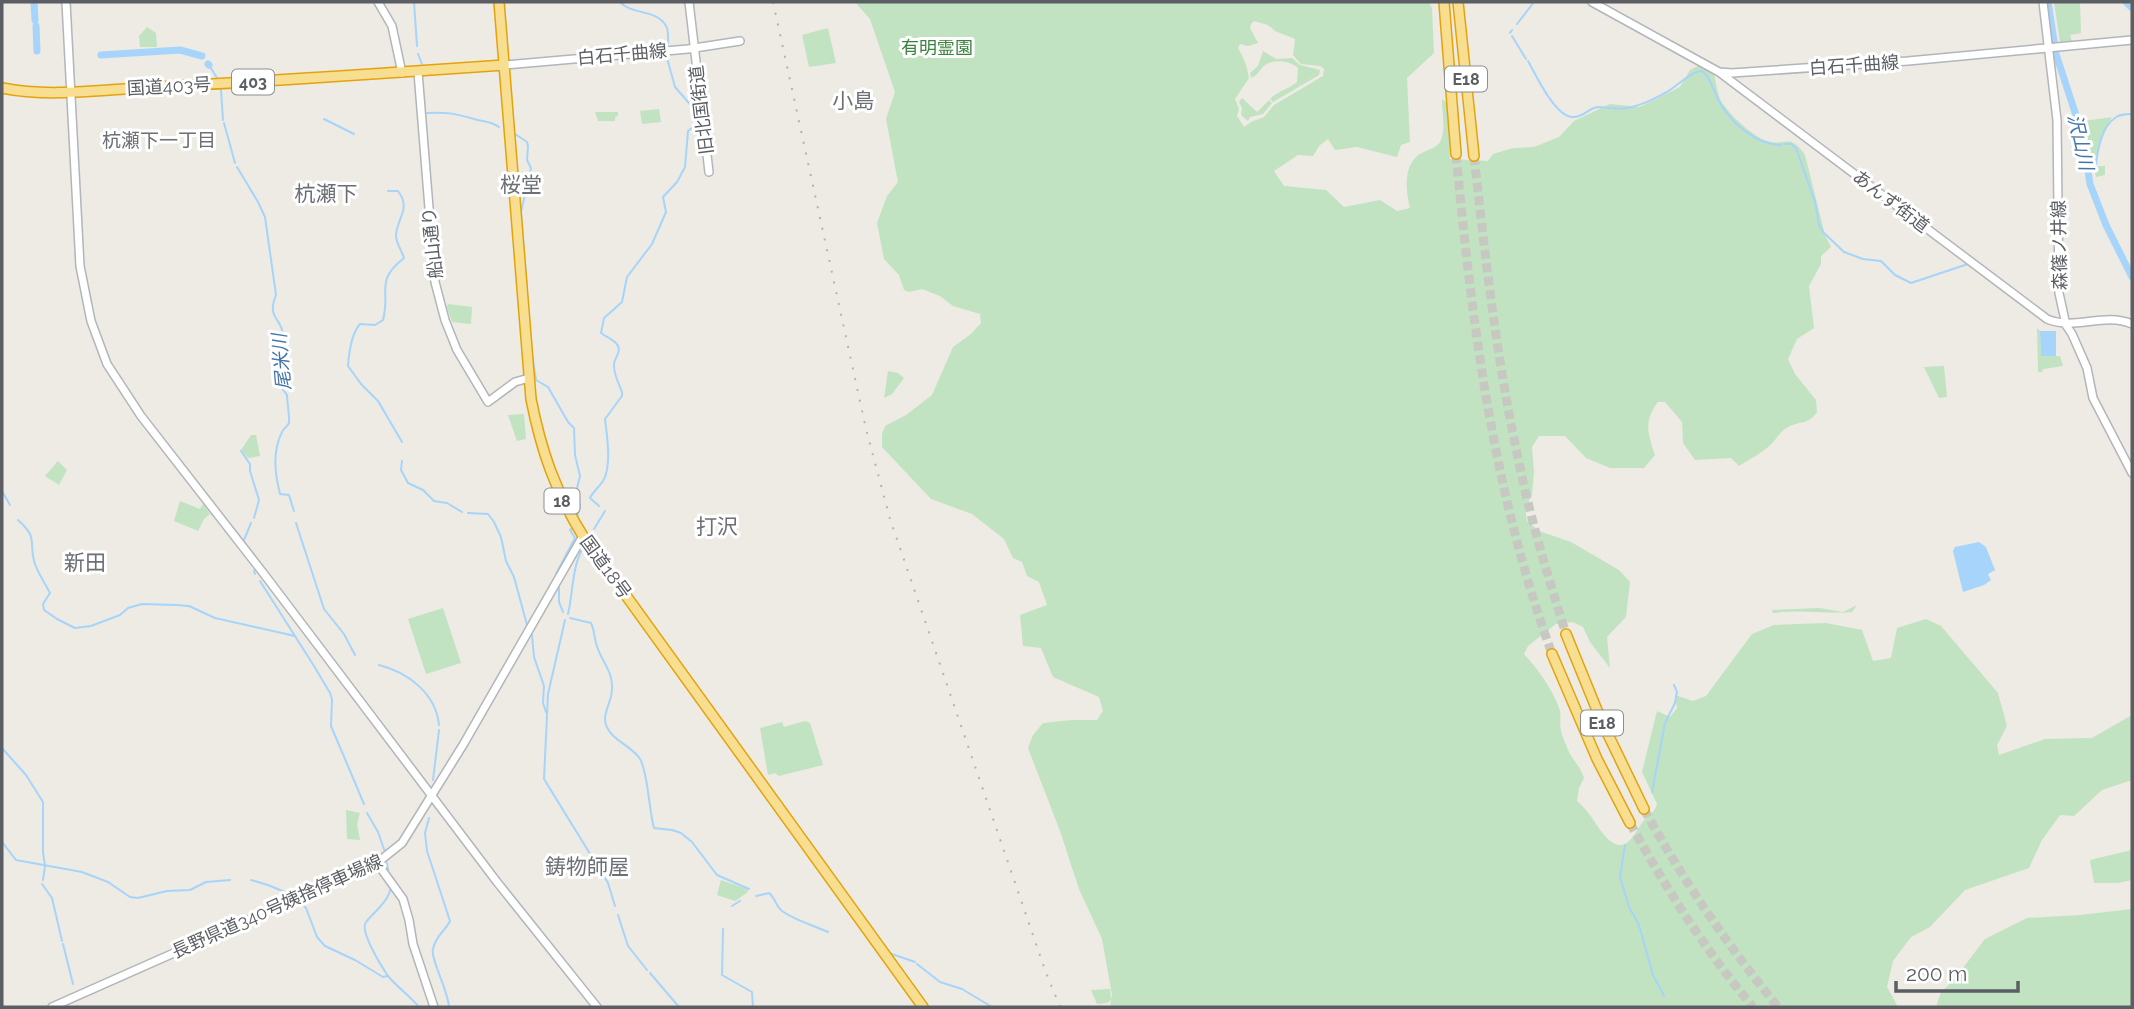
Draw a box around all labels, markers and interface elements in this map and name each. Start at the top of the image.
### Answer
park label: 有明霊園 [901,37,973,58]
street label: 白石千曲線 [576,40,668,68]
street label: 白石千曲線 [1808,51,1900,79]
street label: 旧北国街道 [685,64,717,156]
road number: E18 [1445,66,1487,92]
road number: 403 [232,69,274,94]
street label: 国道403号 [126,73,212,99]
district label: 小島 [832,88,874,113]
water label: 沢山川 [2064,112,2099,174]
district label: 杭瀬下一丁目 [102,129,216,151]
street label: あんず街道 [1849,166,1933,236]
district label: 桜堂 [500,172,542,197]
district label: 杭瀬下 [295,181,358,206]
street label: 森篠ノ井線 [2048,200,2070,290]
street label: 船山通り [418,206,446,280]
water label: 尾米川 [267,331,294,391]
road number: 18 [544,488,580,514]
district label: 打沢 [696,514,738,539]
street label: 国道18号 [576,532,636,602]
district label: 新田 [64,550,106,575]
road number: E18 [1581,710,1623,736]
street label: 長野県道340号姨捨停車場線 [168,850,386,962]
district label: 鋳物師屋 [545,854,629,879]
scale bar [1896,950,2018,994]
text: 200 m [1906,961,1967,986]

